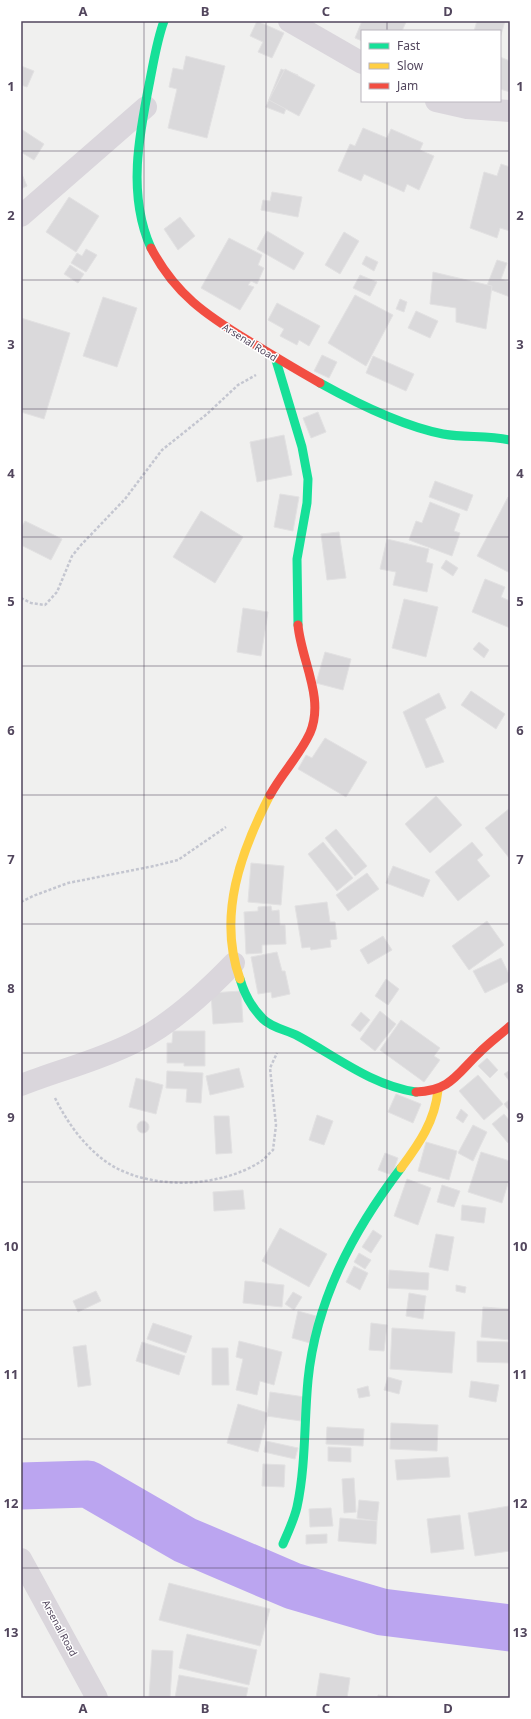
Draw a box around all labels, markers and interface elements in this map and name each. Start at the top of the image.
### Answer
text: A [79,2,88,20]
text: B [201,2,209,20]
text: C [322,2,330,20]
text: D [443,2,453,20]
legend [361,30,501,102]
text: Fast [397,37,421,54]
text: Slow [397,57,424,74]
text: 1 [7,77,15,95]
text: Jam [396,77,418,94]
text: 1 [516,77,524,95]
text: 2 [7,206,15,224]
text: 2 [516,206,524,224]
street label: Arsenal Road [220,320,280,364]
text: 3 [7,335,15,353]
text: 3 [516,335,524,353]
text: 4 [7,464,15,482]
text: 4 [516,464,524,482]
text: 5 [7,592,15,610]
text: 5 [516,592,524,610]
text: 6 [7,721,15,739]
text: 6 [516,721,524,739]
text: 7 [7,850,15,868]
text: 7 [516,850,524,868]
text: 8 [7,979,15,997]
text: 8 [516,979,524,997]
text: 9 [7,1108,15,1126]
text: 9 [516,1108,524,1126]
text: 10 [4,1237,18,1255]
text: 10 [513,1237,527,1255]
text: 11 [4,1365,18,1383]
text: 11 [513,1365,527,1383]
text: 12 [4,1494,18,1512]
text: 12 [513,1494,527,1512]
street label: Arsenal Road [39,1597,81,1659]
text: 13 [4,1623,18,1641]
text: 13 [513,1623,527,1641]
text: A [79,1699,88,1717]
text: B [201,1699,209,1717]
text: C [322,1699,330,1717]
text: D [443,1699,453,1717]

